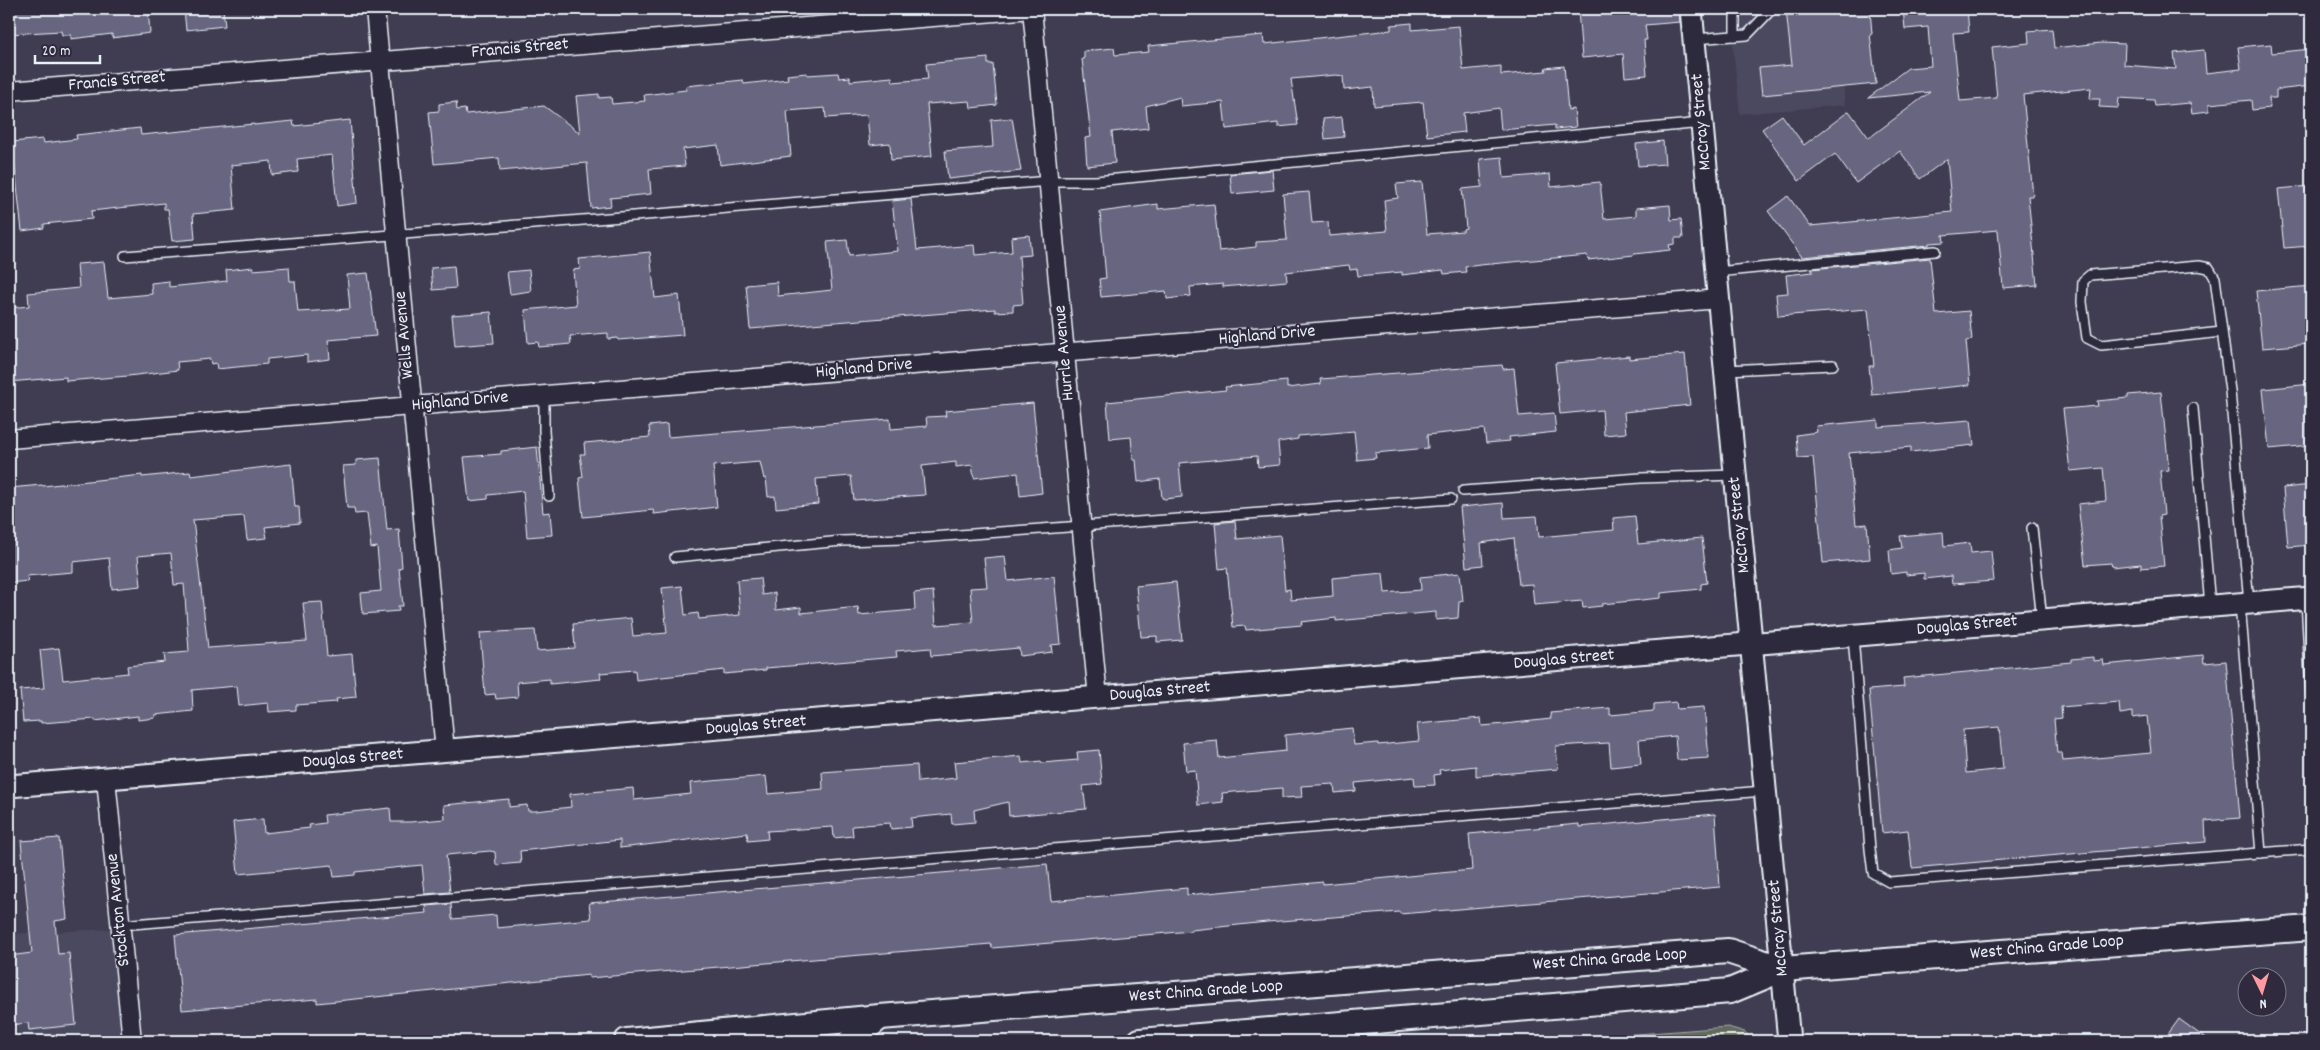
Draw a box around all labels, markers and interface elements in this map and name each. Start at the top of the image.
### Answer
scale bar [35,32,100,64]
street label: Francis Street [470,32,570,66]
text: 20 m [42,41,70,63]
street label: Francis Street [67,65,167,99]
street label: McCray Street [1685,72,1719,171]
street label: Wells Avenue [389,290,421,380]
street label: Hurrle Avenue [1048,304,1082,402]
street label: Highland Drive [1218,319,1316,353]
street label: Highland Drive [815,352,913,386]
street label: Highland Drive [411,385,509,419]
street label: McCray Street [1722,475,1757,575]
street label: Douglas Street [1916,609,2019,643]
street label: Douglas Street [1513,643,1616,677]
street label: Douglas Street [1109,675,1212,709]
street label: Douglas Street [705,709,808,743]
street label: Douglas Street [302,742,405,776]
street label: Stockton Avenue [101,852,137,968]
street label: McCray Street [1762,878,1796,977]
street label: West China Grade Loop [1969,929,2125,967]
street label: West China Grade Loop [1532,942,1688,978]
north arrow [2238,968,2288,1018]
street label: West China Grade Loop [1128,974,1284,1010]
text: N [2259,993,2267,1013]

